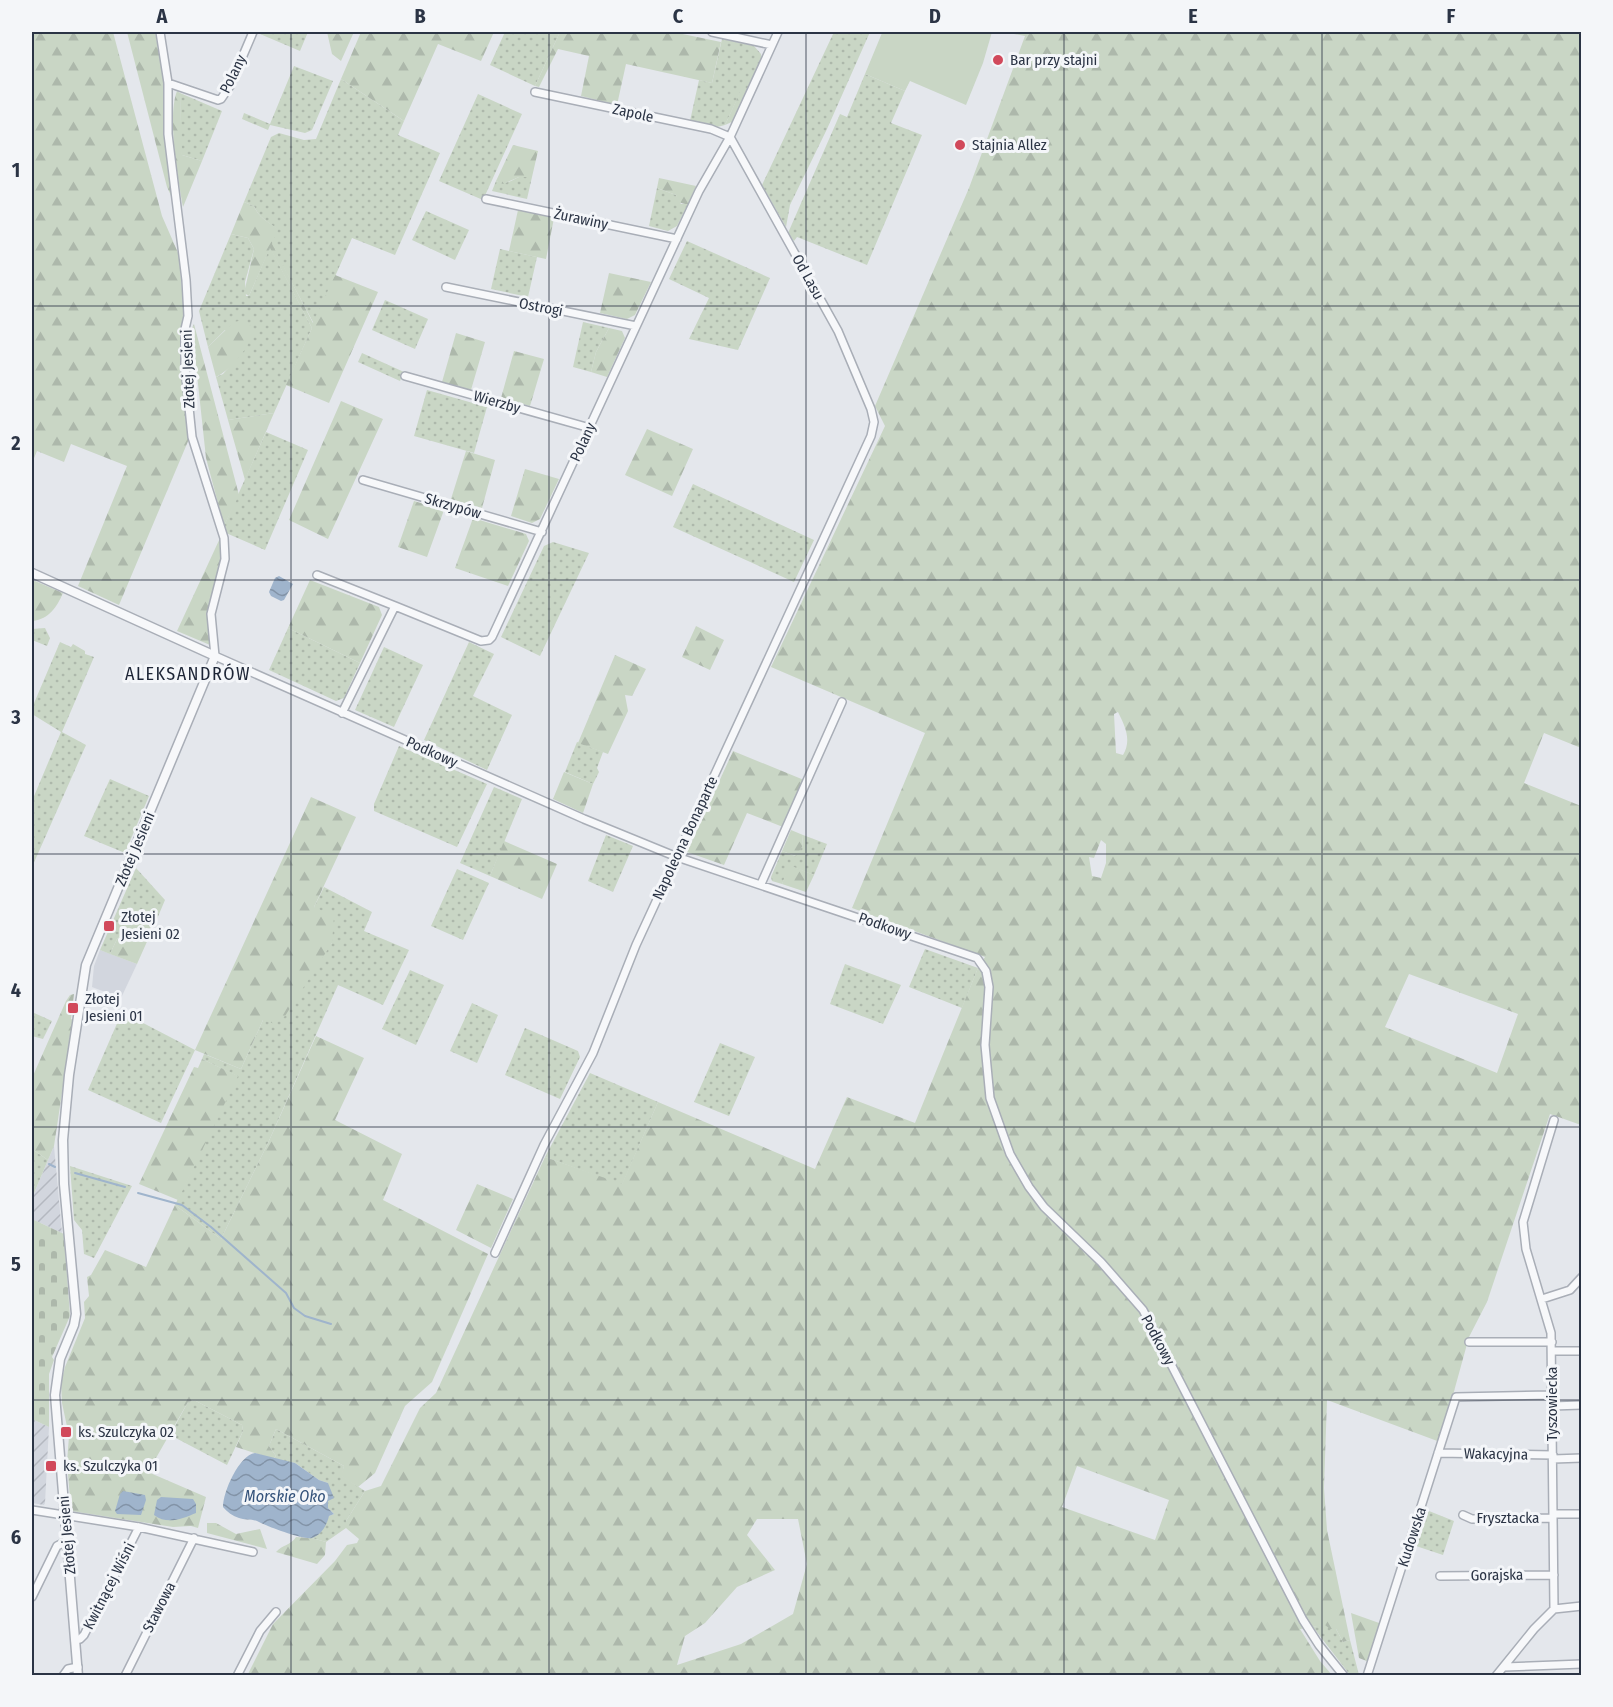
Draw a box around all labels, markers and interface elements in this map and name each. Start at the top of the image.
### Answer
text: A [156,4,169,28]
text: B [414,4,426,28]
text: C [673,4,684,28]
text: D [929,4,941,28]
text: E [1188,4,1198,28]
text: F [1447,4,1456,28]
street label: Polany [216,51,250,96]
place label: Bar przy stajni [1010,51,1097,69]
marker: Bar przy stajni [991,53,1005,67]
street label: Zapole [611,100,655,126]
place label: Stajnia Allez [972,136,1047,154]
marker: Stajnia Allez [953,138,967,152]
text: 1 [12,158,20,182]
street label: Żurawiny [552,205,610,234]
street label: Od Lasu [788,251,828,303]
street label: Ostrogi [518,294,564,320]
street label: Złotej Jesieni [178,329,198,409]
street label: Wierzby [471,387,523,417]
street label: Polany [566,419,600,464]
text: 2 [10,431,21,455]
street label: Skrzypów [423,489,483,523]
district label: ALEKSANDRÓW [125,663,251,685]
text: 3 [10,705,21,729]
street label: Podkowy [403,733,461,771]
street label: Napoleona Bonaparte [648,773,722,903]
street label: Złotej Jesieni [111,809,159,889]
place label: Złotej Jesieni 02 [121,908,180,943]
street label: Podkowy [856,909,914,943]
marker: Złotej Jesieni 02 [102,919,116,933]
text: 4 [11,978,21,1002]
place label: Złotej Jesieni 01 [85,990,143,1025]
marker: Złotej Jesieni 01 [66,1001,80,1015]
text: 5 [11,1252,21,1276]
street label: Podkowy [1137,1312,1179,1369]
street label: Tyszowiecka [1543,1367,1561,1441]
place label: ks. Szulczyka 02 [78,1423,174,1441]
marker: ks. Szulczyka 02 [59,1425,73,1439]
street label: Wakacyjna [1464,1444,1528,1464]
place label: ks. Szulczyka 01 [63,1457,158,1475]
marker: ks. Szulczyka 01 [44,1459,58,1473]
water label: Morskie Oko [244,1487,326,1506]
street label: Złotej Jesieni [55,1495,79,1575]
street label: Kudowska [1394,1505,1430,1569]
street label: Frysztacka [1477,1509,1539,1527]
text: 6 [11,1525,21,1549]
street label: Kwitnącej Wiśni [79,1539,139,1633]
street label: Gorajska [1470,1566,1524,1584]
street label: Stawowa [139,1579,179,1635]

